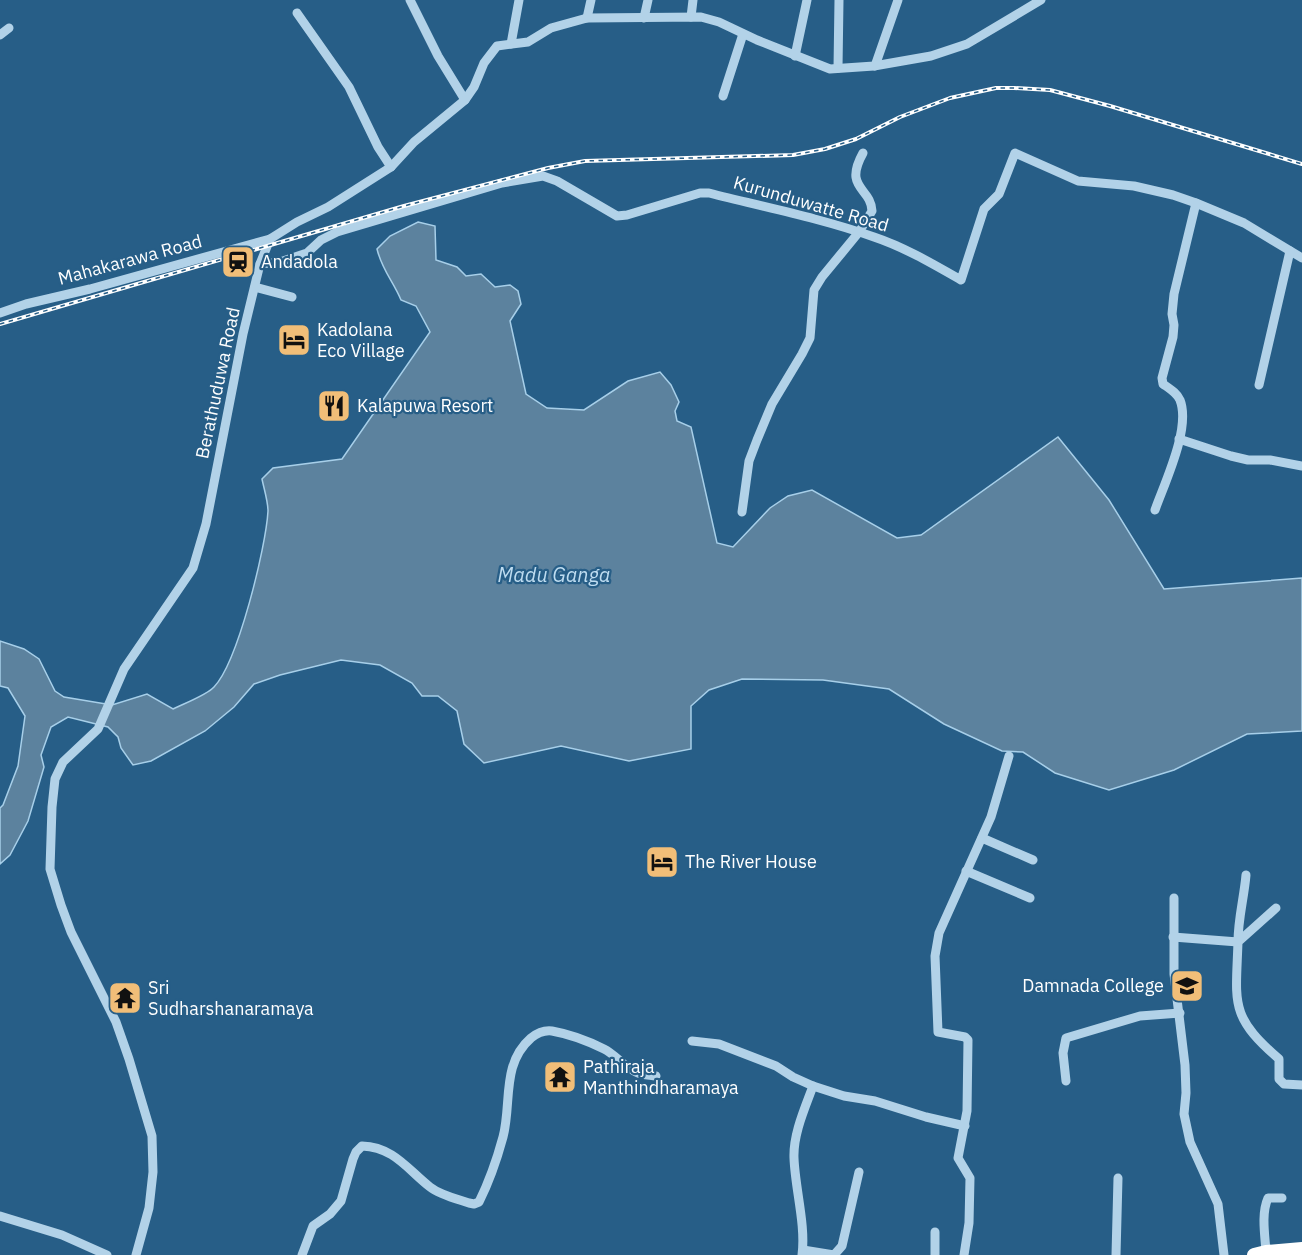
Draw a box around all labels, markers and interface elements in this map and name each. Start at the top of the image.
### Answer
street label: Kurunduwatte Road [731,170,891,237]
street label: Mahakarawa Road [55,229,204,290]
station icon: Andadola [220,244,256,280]
place label: Andadola [261,250,338,273]
street label: Berathuduwa Road [190,305,245,461]
place label: Kadolana Eco Village [317,318,405,362]
hotel icon: Kadolana Eco Village [276,322,312,358]
restaurant icon: Kalapuwa Resort [316,388,352,424]
place label: Kalapuwa Resort [357,394,493,417]
water label: Madu Ganga [498,561,610,588]
hotel icon: The River House [644,844,680,880]
place label: The River House [685,850,817,873]
school or university icon: Damnada College [1169,968,1205,1004]
place label: Damnada College [1022,974,1164,997]
place label: Sri Sudharshanaramaya [148,976,314,1020]
temple icon: Sri Sudharshanaramaya [107,980,143,1016]
place label: Pathiraja Manthindharamaya [583,1055,739,1099]
temple icon: Pathiraja Manthindharamaya [542,1059,578,1095]

